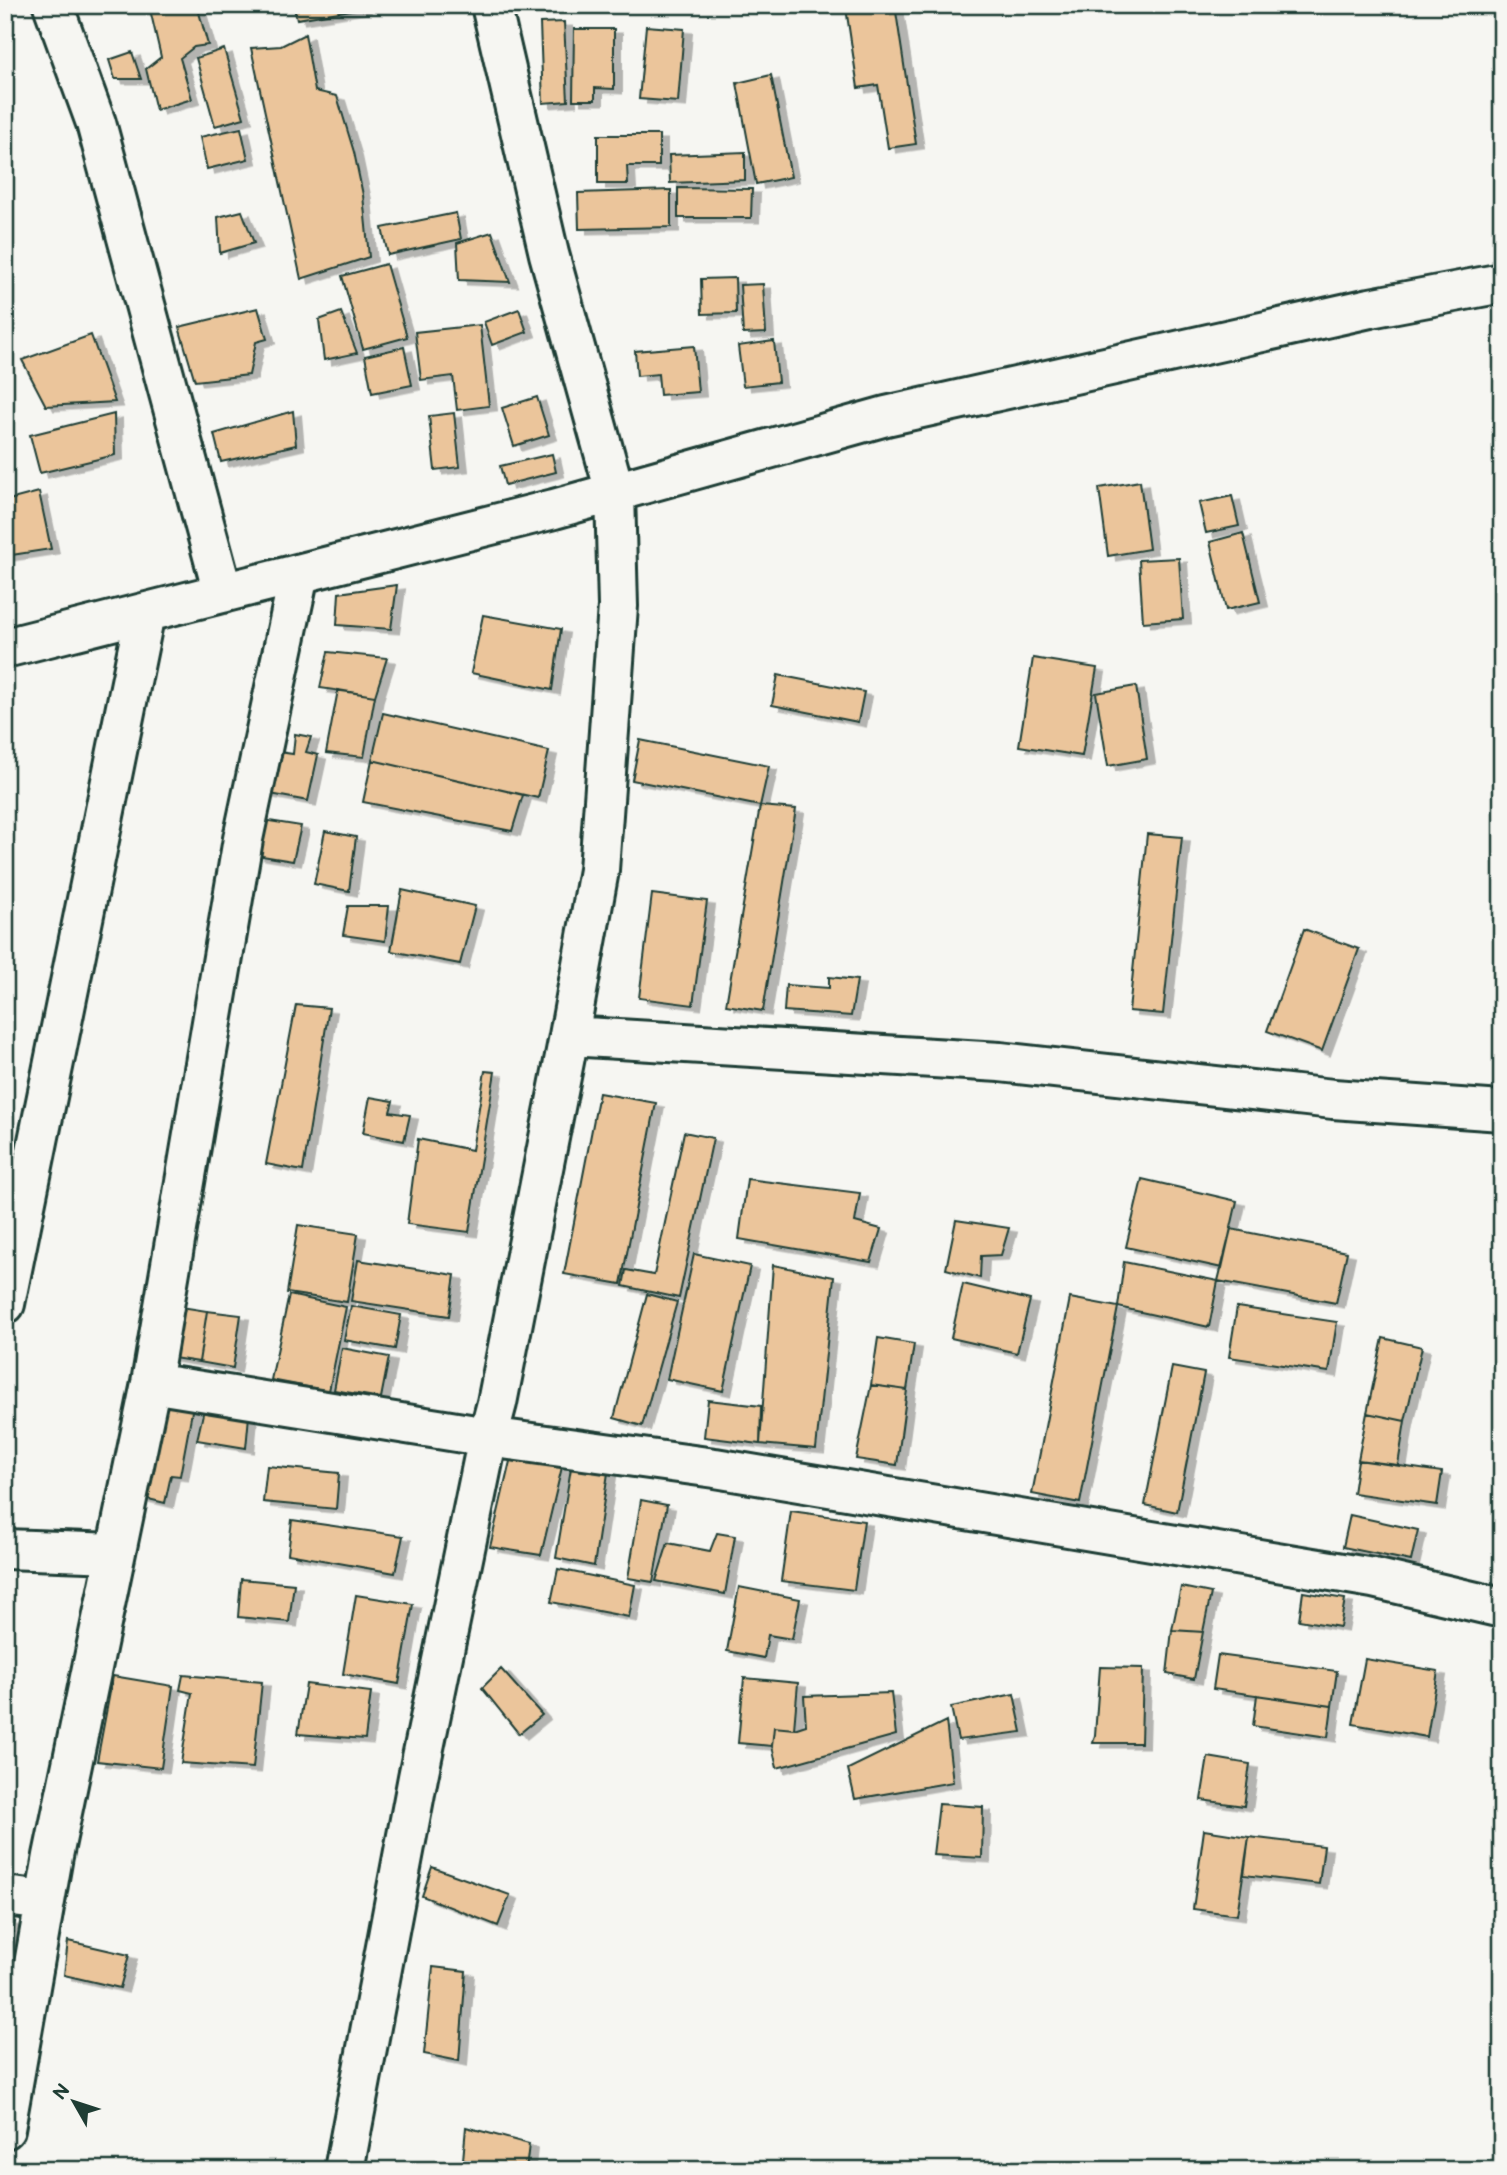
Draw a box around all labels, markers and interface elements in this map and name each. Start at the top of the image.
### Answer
north arrow [38,2066,108,2136]
text: N [49,2079,75,2105]

